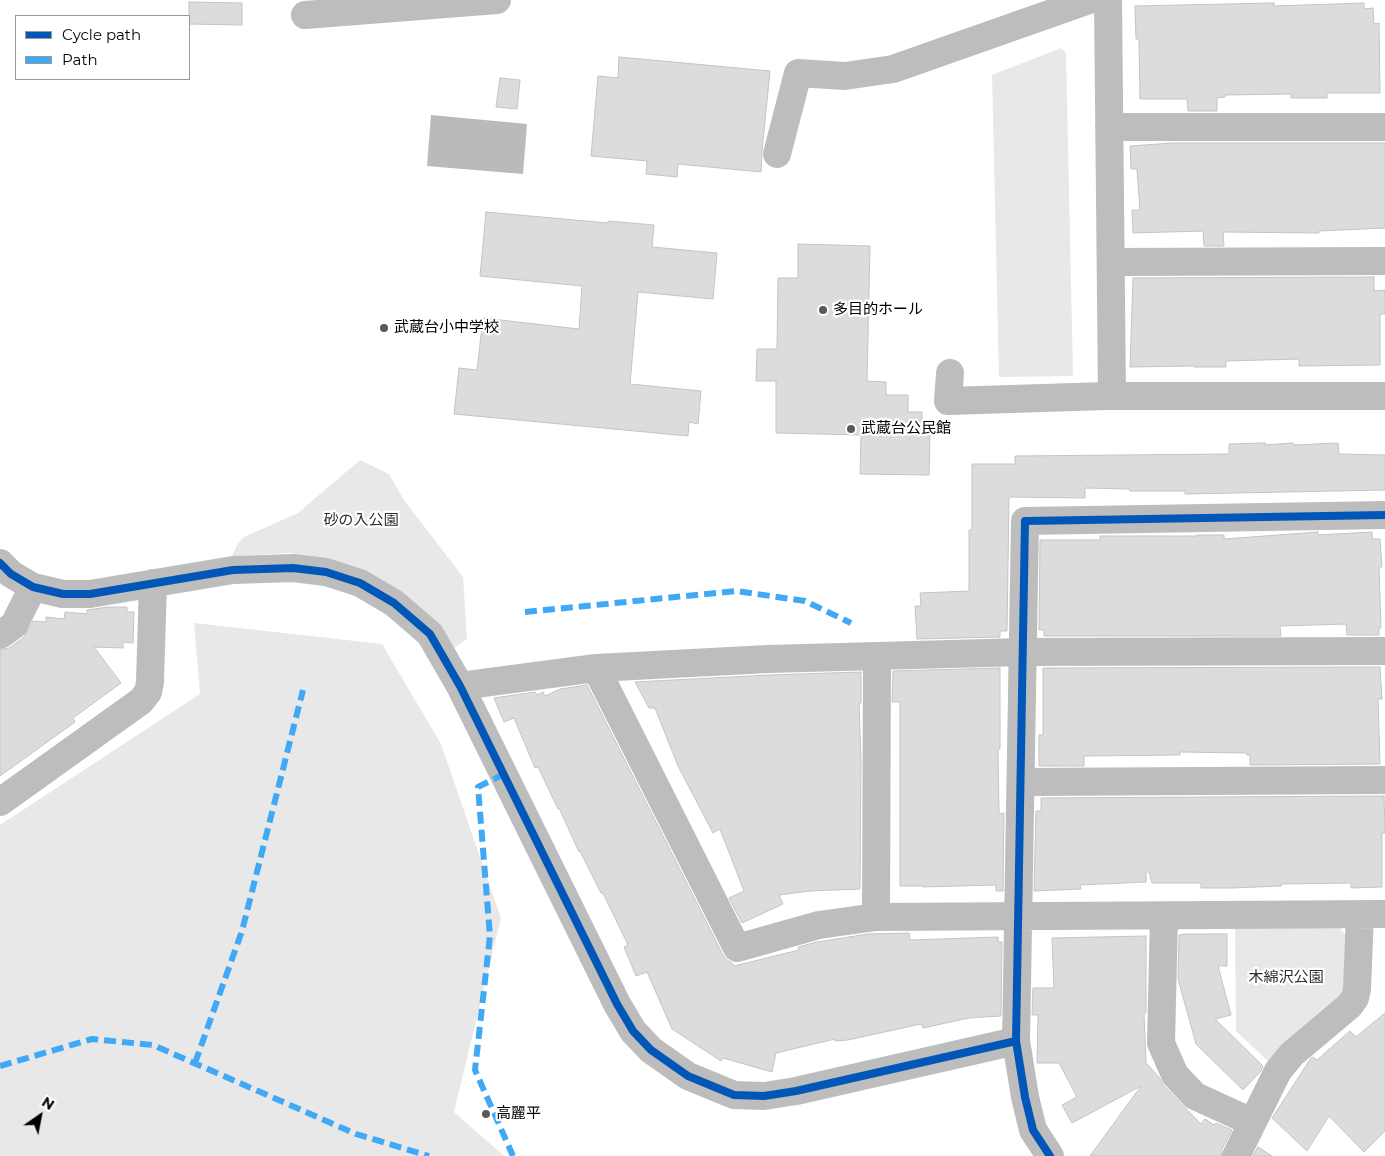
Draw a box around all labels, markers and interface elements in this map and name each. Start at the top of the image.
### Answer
legend [15,15,190,80]
text: Cycle path [62,25,141,44]
text: Path [62,50,98,69]
place label: 多目的ホール [833,301,923,319]
marker: 多目的ホール [817,304,829,316]
place label: 武蔵台小中学校 [394,319,499,337]
marker: 武蔵台小中学校 [378,322,390,334]
place label: 武蔵台公民館 [861,420,951,438]
marker: 武蔵台公民館 [845,423,857,435]
park label: 砂の入公園 [324,512,398,530]
park label: 木綿沢公園 [1249,969,1323,987]
north arrow [15,1091,65,1141]
text: N [39,1093,58,1114]
place label: 高麗平 [496,1105,541,1123]
marker: 高麗平 [480,1108,492,1120]

